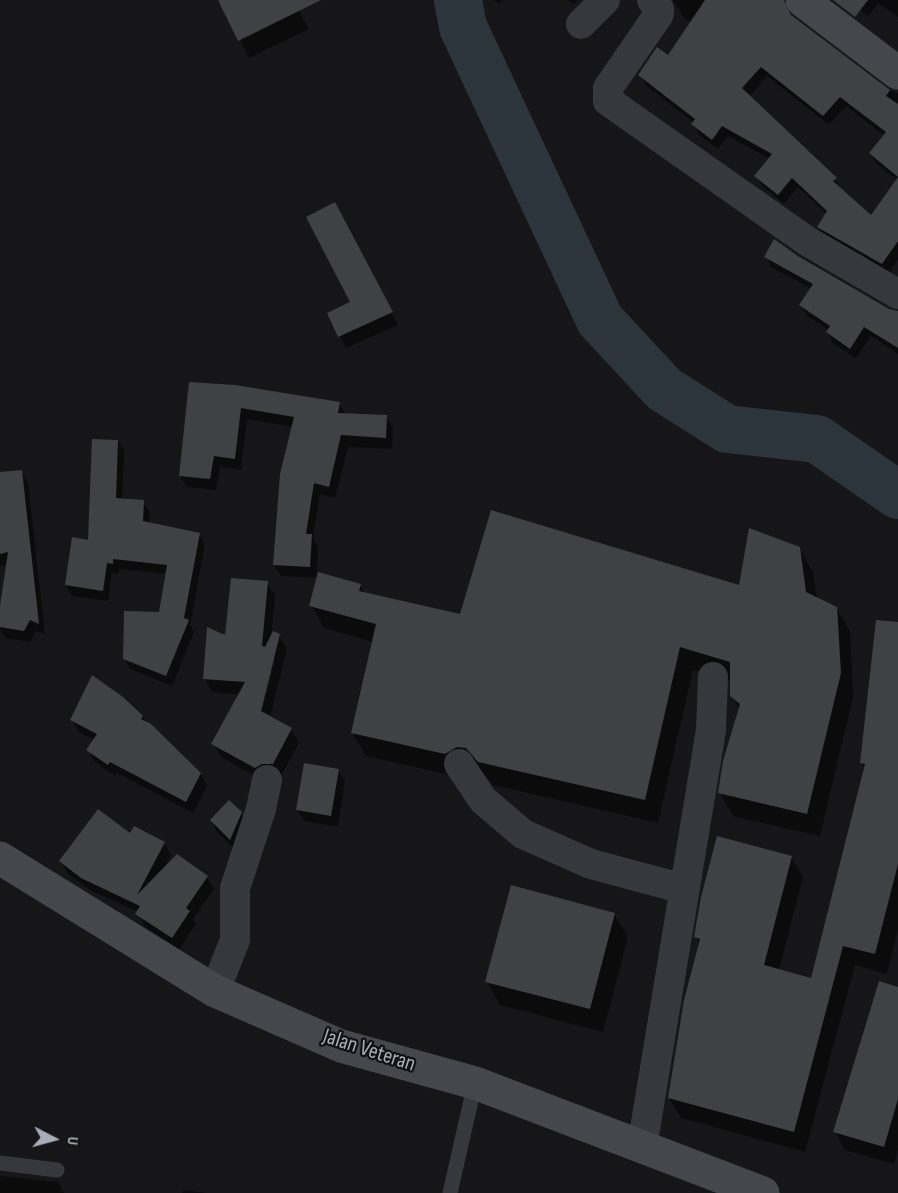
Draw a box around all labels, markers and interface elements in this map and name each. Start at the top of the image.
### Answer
street label: Jalan Veteran [319,1024,419,1078]
north arrow [24,1109,84,1169]
text: U [63,1136,82,1146]

